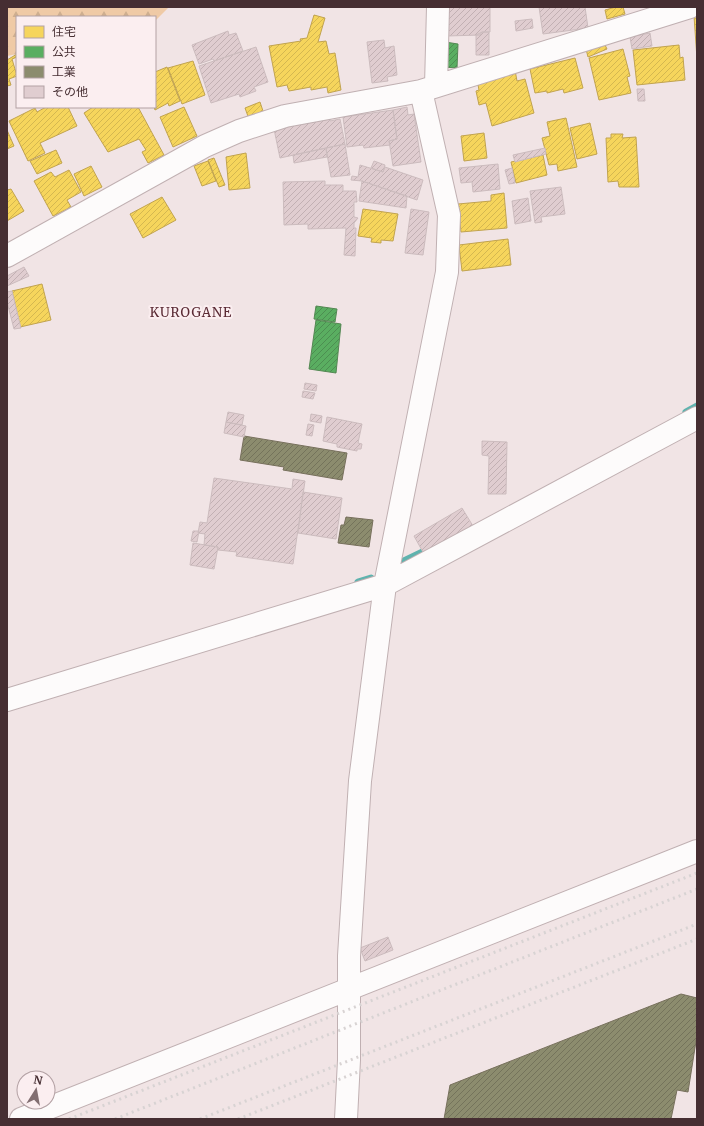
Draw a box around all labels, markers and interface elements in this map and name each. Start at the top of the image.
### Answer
legend [16,16,156,108]
text: 住宅 [52,24,76,39]
text: 公共 [52,44,76,59]
text: 工業 [52,64,76,79]
text: その他 [52,84,88,99]
district label: KUROGANE [150,304,232,321]
north arrow [16,1070,56,1110]
text: N [32,1072,44,1088]

